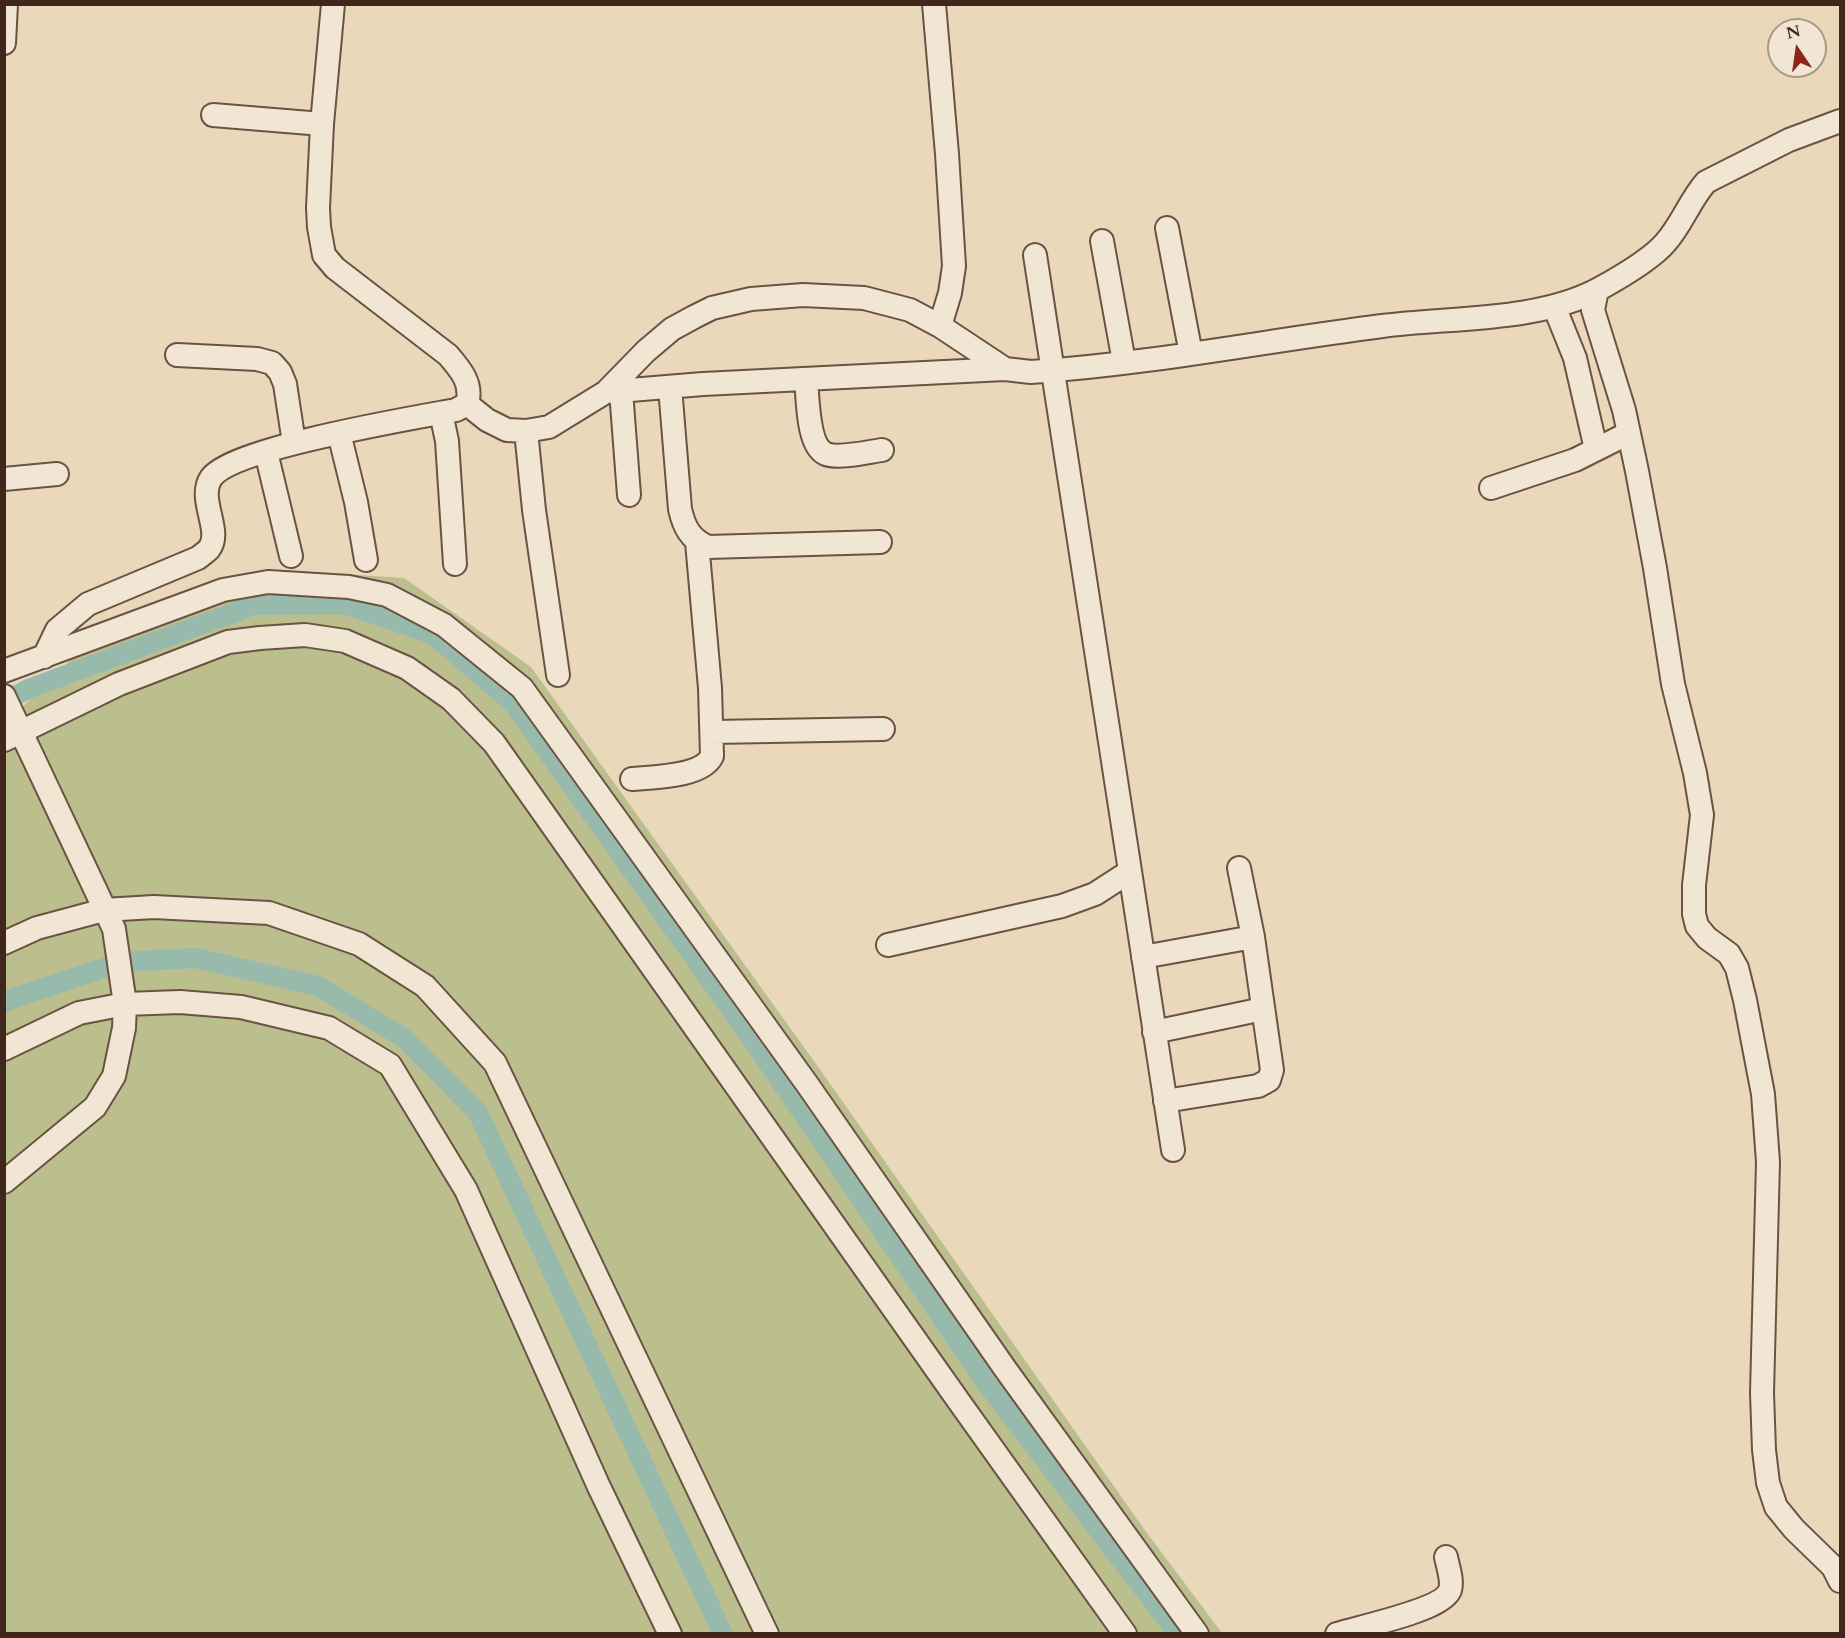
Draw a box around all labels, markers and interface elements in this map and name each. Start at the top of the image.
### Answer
north arrow [1767,18,1827,78]
text: N [1784,20,1803,45]

